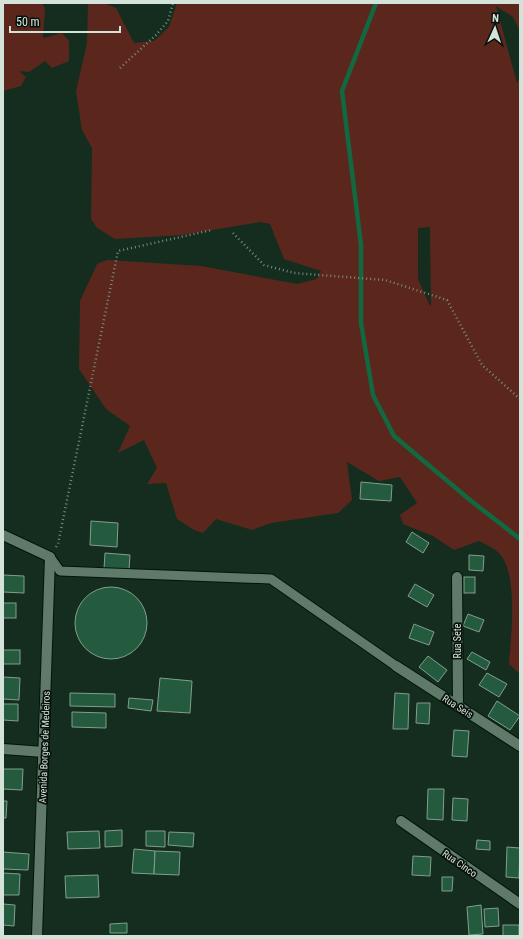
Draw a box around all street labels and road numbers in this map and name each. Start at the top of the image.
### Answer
street label: Rua Sete [452,623,463,658]
street label: Avenida Borges de Medeiros [37,690,52,803]
street label: Rua Seis [440,693,475,721]
street label: Rua Cinco [440,848,479,879]

